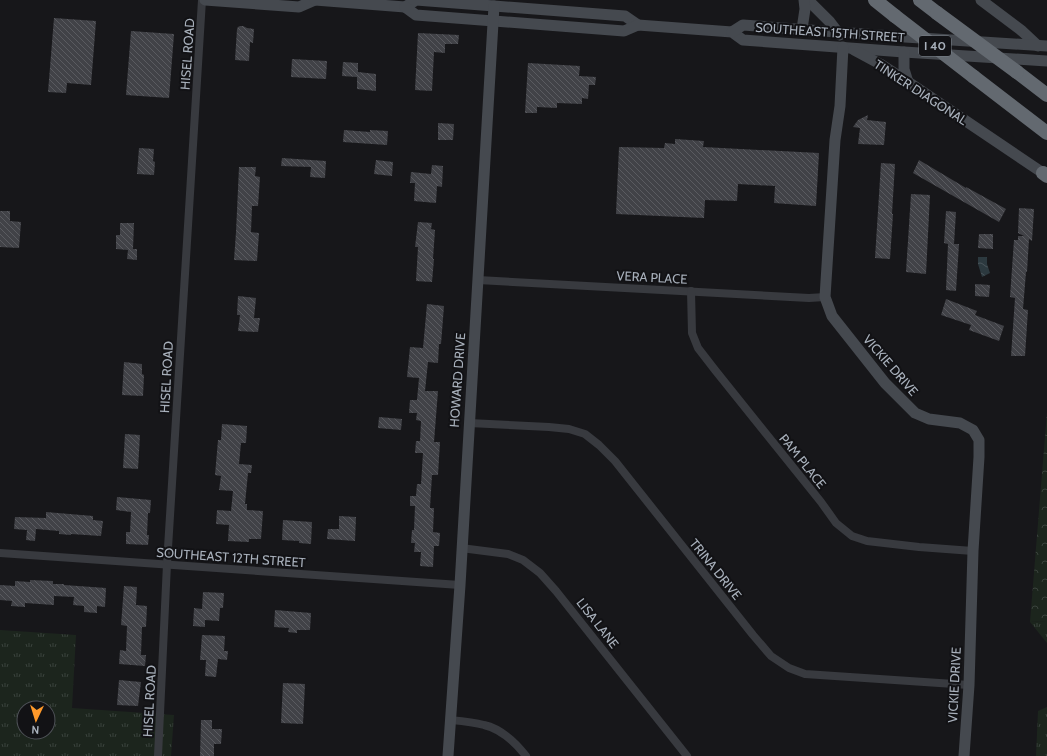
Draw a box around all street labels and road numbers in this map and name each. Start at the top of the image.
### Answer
street label: HISEL ROAD [177,18,197,90]
street label: SOUTHEAST 15TH STREET [755,19,905,45]
road number: I 40 [919,36,951,56]
street label: TINKER DIAGONAL [871,56,971,128]
street label: VERA PLACE [616,267,688,287]
street label: VICKIE DRIVE [860,331,922,399]
street label: HOWARD DRIVE [446,332,468,428]
street label: HISEL ROAD [156,341,176,413]
street label: PAM PLACE [776,431,830,491]
street label: TRINA DRIVE [687,535,745,603]
street label: SOUTHEAST 12TH STREET [156,544,306,570]
street label: LISA LANE [573,595,623,651]
street label: VICKIE DRIVE [944,647,964,723]
street label: HISEL ROAD [139,665,159,737]

